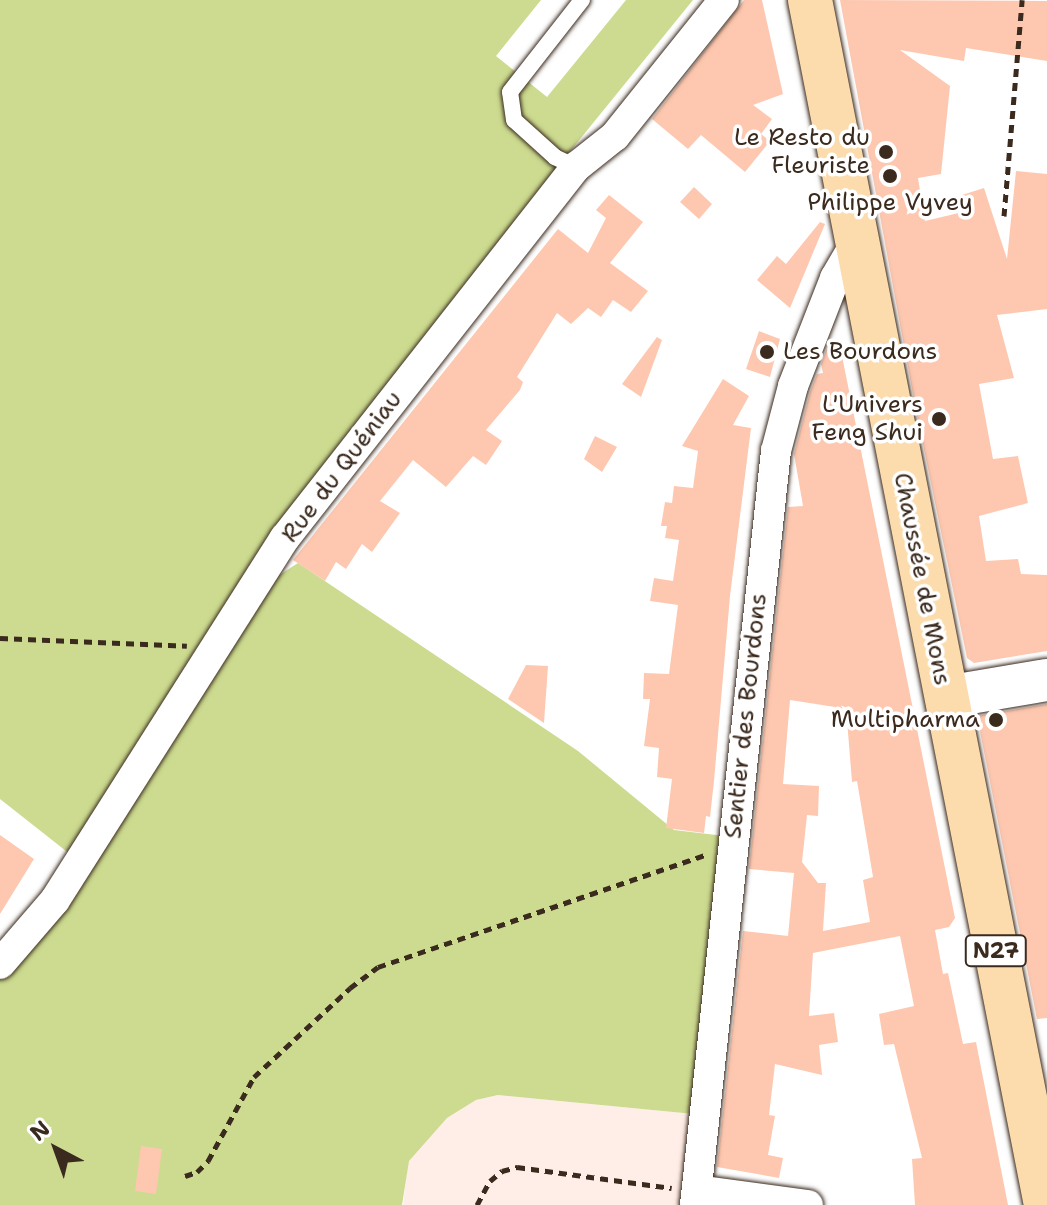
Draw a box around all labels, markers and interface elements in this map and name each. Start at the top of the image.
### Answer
place label: Le Resto du Fleuriste [734,124,870,180]
marker: Le Resto du Fleuriste [877,143,895,161]
marker: Philippe Vyvey [881,167,899,185]
place label: Philippe Vyvey [807,189,973,217]
place label: Les Bourdons [783,338,937,366]
marker: Les Bourdons [758,343,776,361]
street label: Rue du Quéniau [276,386,408,548]
place label: L'Univers Feng Shui [812,391,923,447]
marker: L'Univers Feng Shui [930,410,948,428]
street label: Chaussée de Mons [887,470,957,688]
street label: Sentier des Bourdons [719,592,773,840]
place label: Multipharma [831,706,980,734]
marker: Multipharma [987,711,1005,729]
road number: N27 [964,933,1028,969]
north arrow [16,1109,96,1189]
text: N [24,1114,56,1147]

